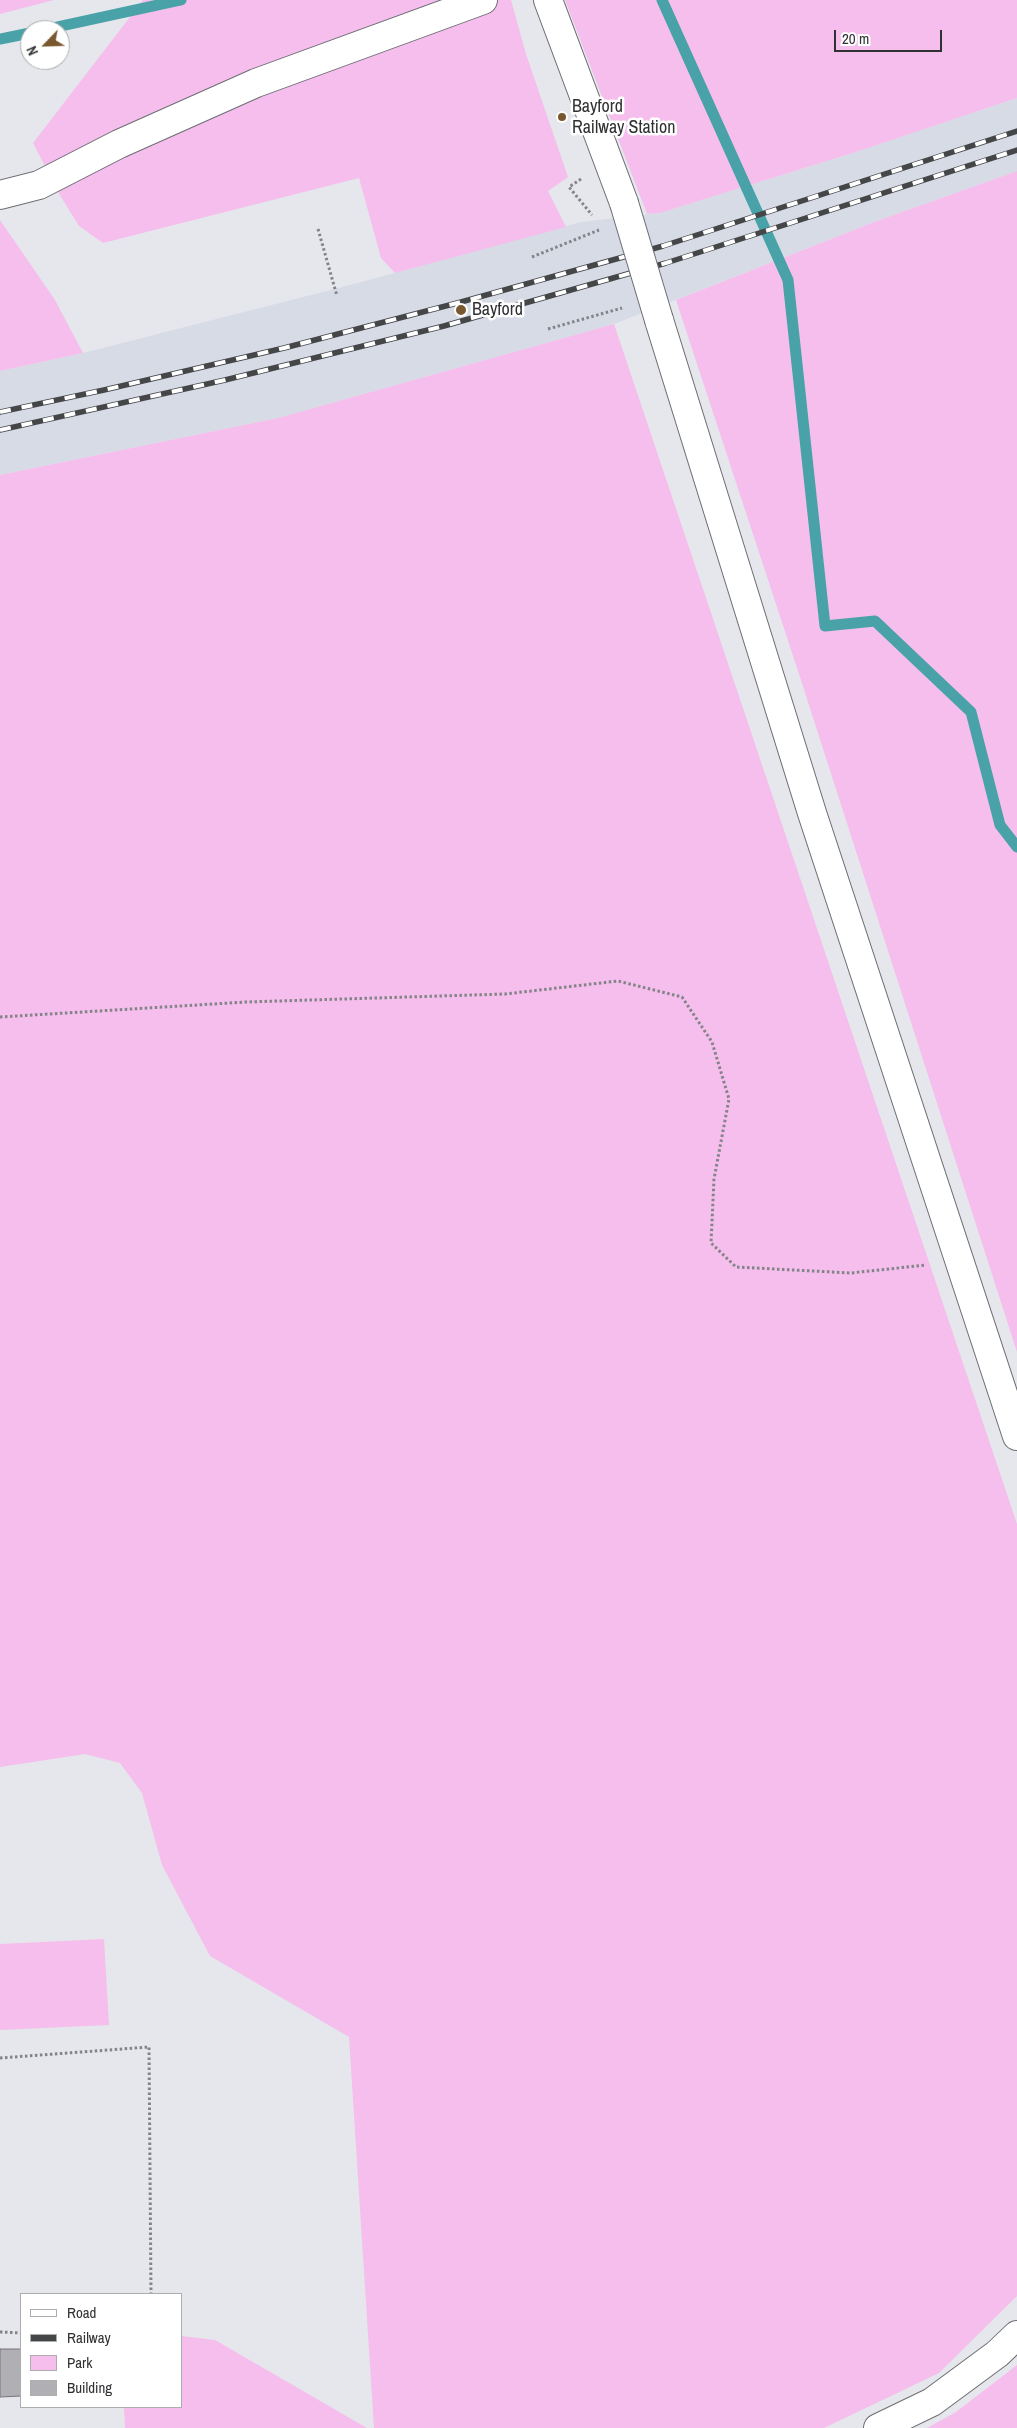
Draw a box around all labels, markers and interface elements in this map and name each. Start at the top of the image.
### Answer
north arrow [20,20,70,70]
scale bar [837,20,944,52]
text: 20 m [842,28,869,49]
text: N [22,43,42,58]
place label: Bayford Railway Station [572,96,675,138]
marker: Bayford Railway Station [556,111,568,123]
place label: Bayford [472,299,523,321]
marker: Bayford [454,303,468,317]
legend [20,2293,182,2408]
text: Road [67,2302,96,2323]
text: Railway [67,2327,111,2348]
text: Park [67,2352,92,2373]
text: Building [67,2377,112,2398]

